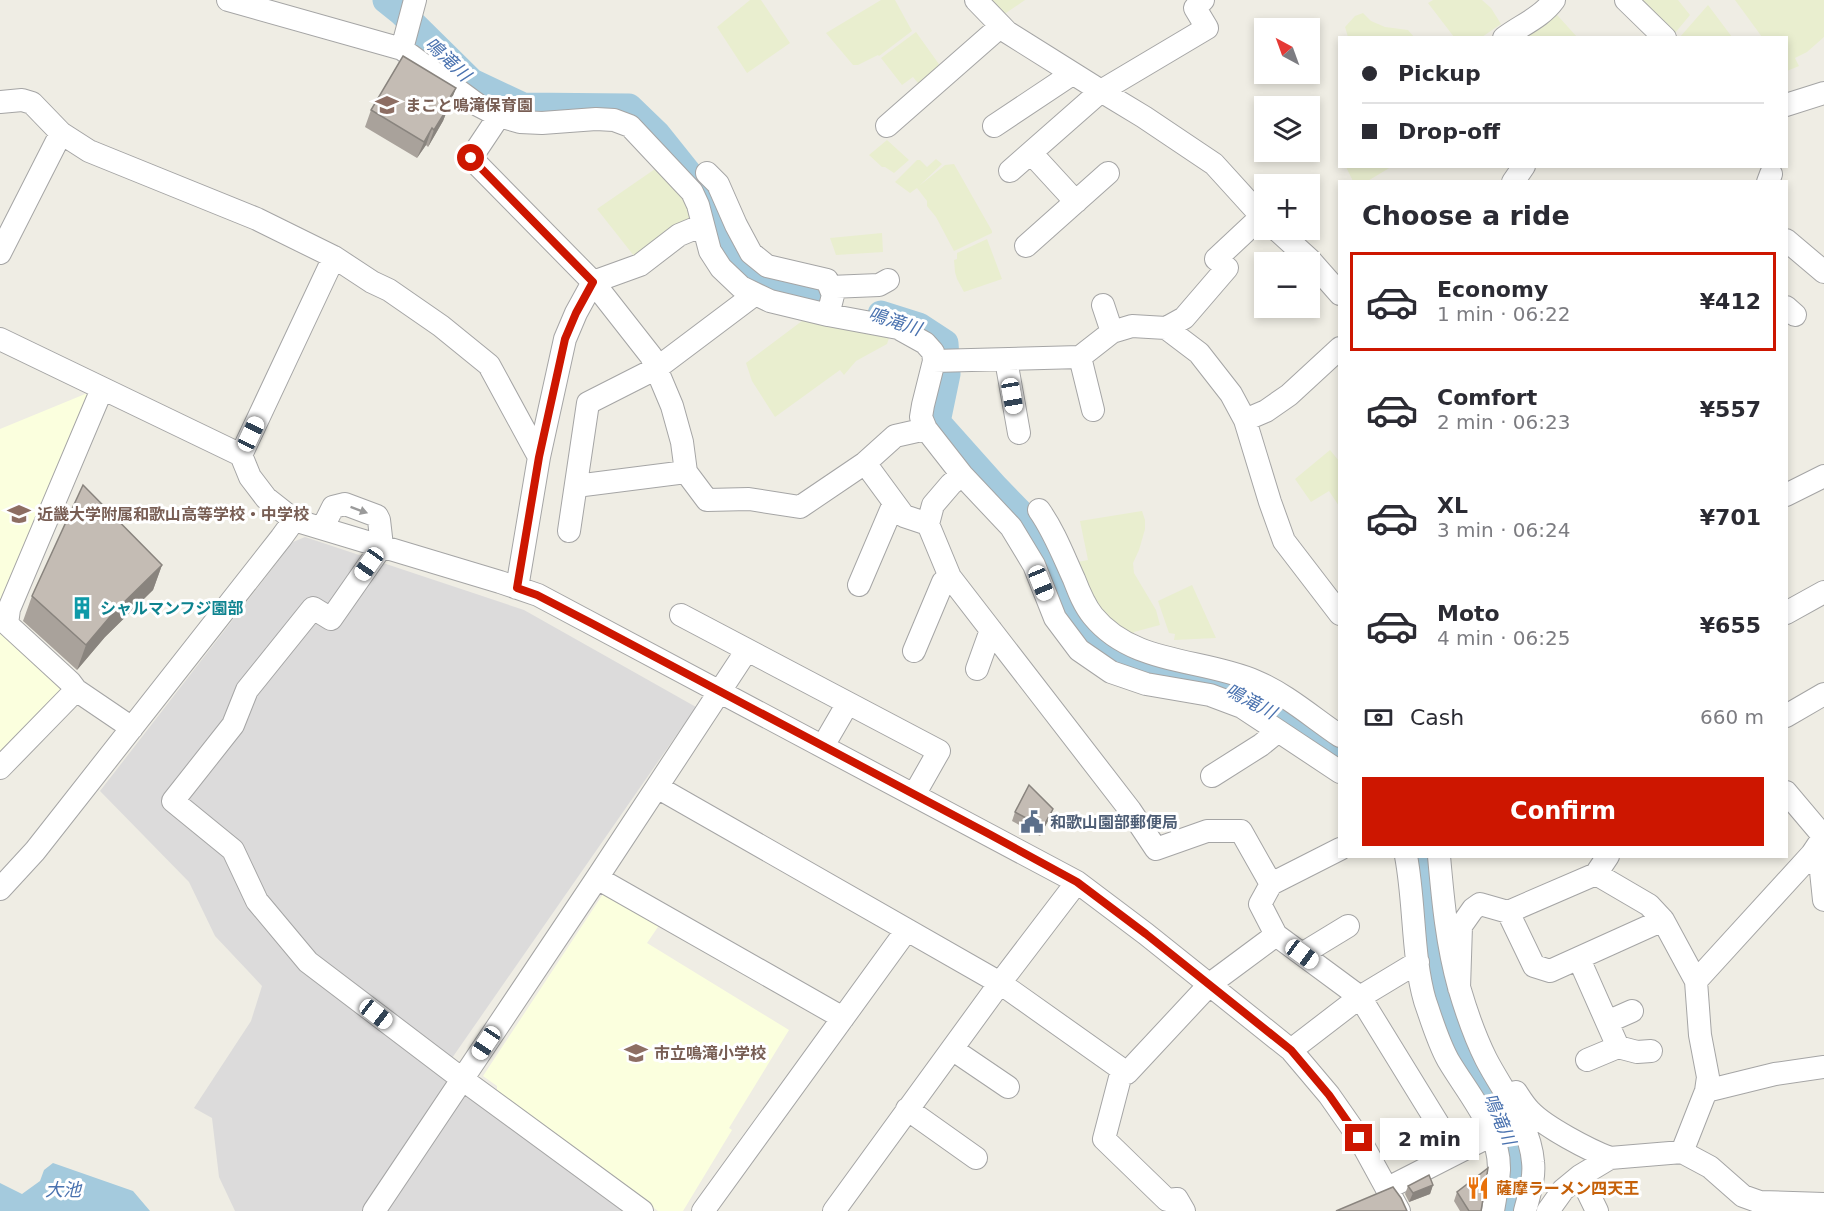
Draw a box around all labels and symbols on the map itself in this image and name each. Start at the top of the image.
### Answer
north arrow [1254,18,1320,84]
water label: 鳴滝川 [421,33,476,86]
school or university icon: まこと鳴滝保育園 [374,92,400,118]
place label: まこと鳴滝保育園 [405,96,533,115]
route start [457,144,484,171]
water label: 鳴滝川 [866,303,926,340]
car [1000,377,1024,415]
car [235,414,267,454]
school or university icon: 近畿大学附属和歌山高等学校・中学校 [6,501,32,527]
place label: 近畿大学附属和歌山高等学校・中学校 [37,505,309,524]
one-way arrow [350,505,368,515]
car [351,544,387,584]
car [1026,563,1056,603]
building icon: シャルマンフジ園部 [69,595,95,621]
place label: シャルマンフジ園部 [100,599,244,618]
water label: 鳴滝川 [1222,679,1282,724]
public building icon: 和歌山園部郵便局 [1019,809,1045,835]
place label: 和歌山園部郵便局 [1050,813,1178,832]
car [1282,936,1322,972]
car [356,996,396,1032]
car [468,1023,504,1063]
school or university icon: 市立鳴滝小学校 [623,1040,649,1066]
place label: 市立鳴滝小学校 [654,1044,766,1063]
water label: 鳴滝川 [1480,1090,1521,1150]
callout: 2 min [1380,1117,1479,1159]
route end [1345,1124,1372,1151]
restaurant icon: 薩摩ラーメン四天王 [1465,1175,1491,1201]
water label: 大池 [45,1179,83,1200]
place label: 薩摩ラーメン四天王 [1496,1179,1639,1198]

